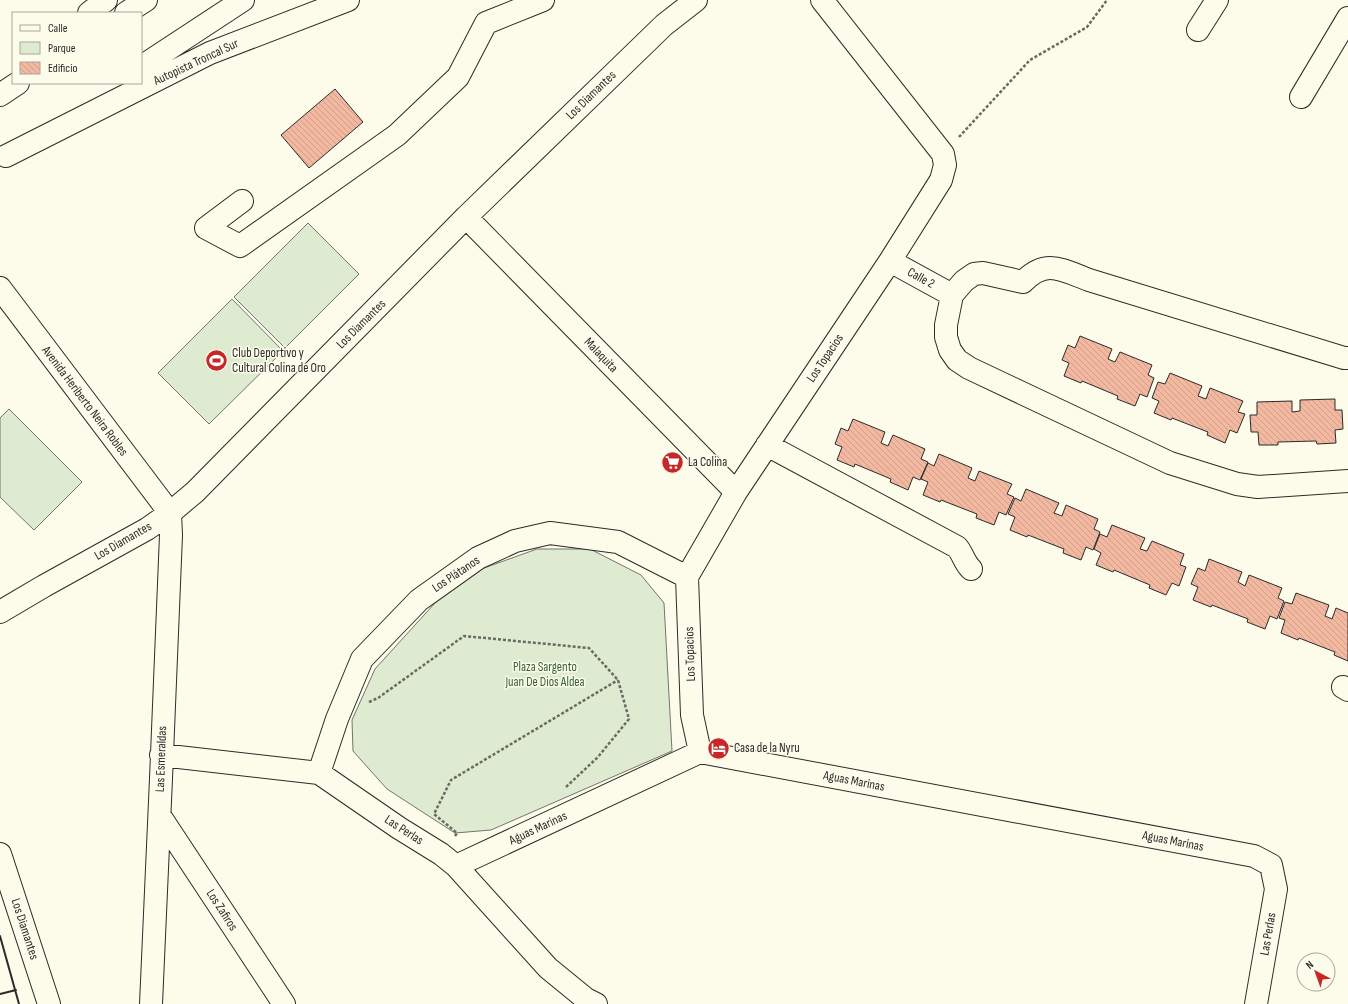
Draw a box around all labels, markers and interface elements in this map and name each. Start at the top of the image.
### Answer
legend [12,12,142,84]
text: Calle [48,21,68,36]
street label: Autopista Troncal Sur [150,35,241,89]
text: Parque [48,41,76,56]
text: Edificio [48,61,77,76]
street label: Los Diamantes [563,67,620,123]
street label: Calle 2 [905,264,937,292]
street label: Los Diamantes [333,296,389,352]
street label: Los Topacios [803,331,847,385]
street label: Malaquita [581,334,621,376]
street label: Avenida Heriberto Neira Robles [38,342,132,459]
place label: Club Deportivo y Cultural Colina de Oro [232,345,326,376]
sports icon: Club Deportivo y Cultural Colina de Oro [204,347,230,373]
supermarket icon: La Colina [659,449,685,475]
place label: La Colina [688,454,727,470]
street label: Los Diamantes [92,518,155,564]
street label: Los Plátanos [429,552,483,596]
street label: Los Topacios [681,626,699,682]
park label: Plaza Sargento Juan De Dios Aldea [504,659,585,690]
street label: Las Esmeraldas [152,725,170,792]
hotel icon: Casa de la Nyru [705,735,731,761]
place label: Casa de la Nyru [734,740,800,756]
street label: Aguas Marinas [821,767,886,795]
street label: Aguas Marinas [506,807,570,849]
street label: Las Perlas [382,812,427,849]
street label: Aguas Marinas [1140,827,1205,855]
street label: Los Zafiros [203,886,241,934]
street label: Los Diamantes [8,896,43,962]
street label: Las Perlas [1256,911,1280,957]
north arrow [1296,952,1336,992]
text: N [1303,958,1316,972]

